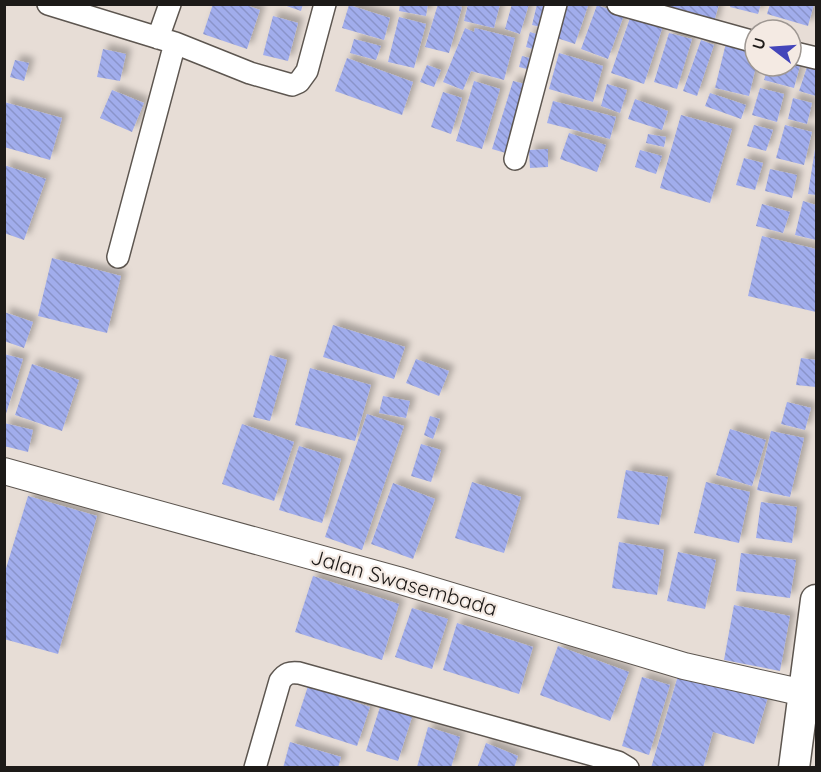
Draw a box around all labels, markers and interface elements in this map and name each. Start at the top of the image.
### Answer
north arrow [743,18,803,78]
text: U [747,35,770,52]
street label: Jalan Swasembada [308,543,500,621]

